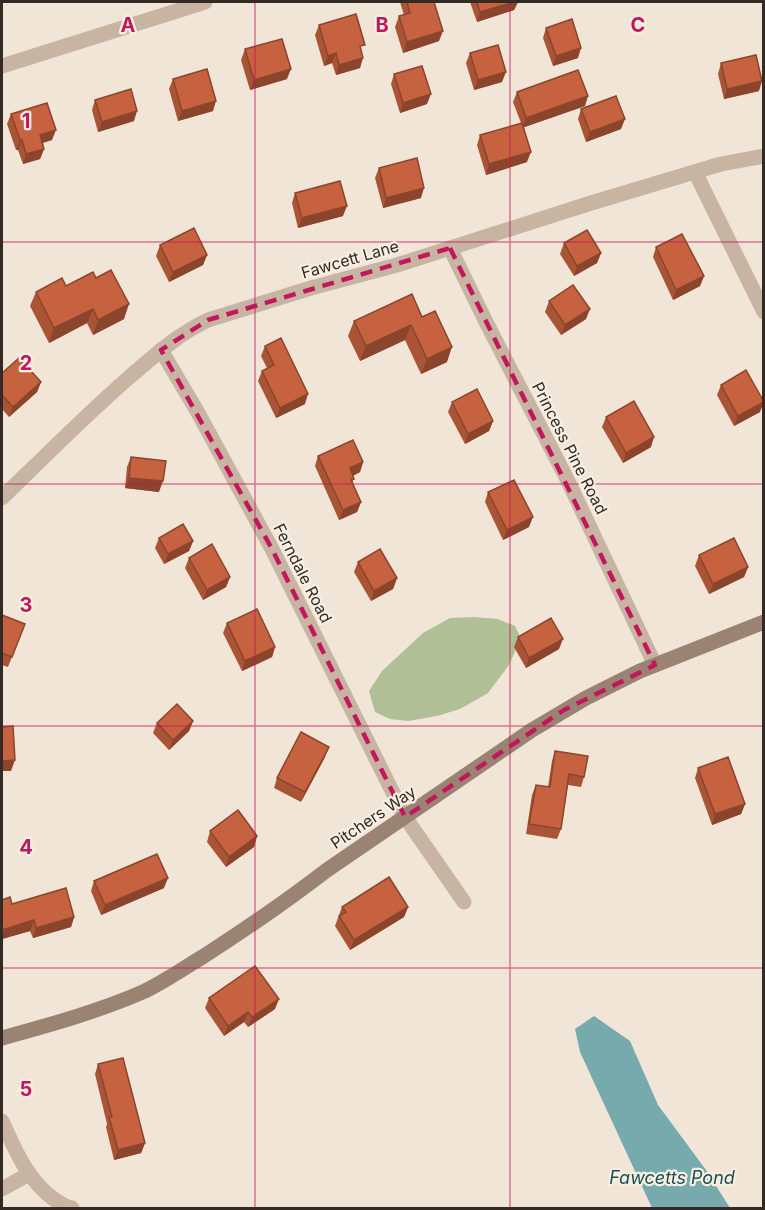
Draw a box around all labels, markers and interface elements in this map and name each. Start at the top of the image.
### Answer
text: A [121,13,136,37]
text: B [375,13,389,37]
text: C [631,13,645,37]
text: 1 [22,109,30,133]
street label: Fawcett Lane [299,236,401,282]
text: 2 [20,351,32,375]
street label: Princess Pine Road [528,379,612,517]
street label: Ferndale Road [269,520,337,626]
text: 3 [20,593,32,617]
street label: Pitchers Way [326,781,420,853]
text: 4 [19,835,33,859]
text: 5 [20,1077,32,1101]
water label: Fawcetts Pond [609,1167,735,1188]

